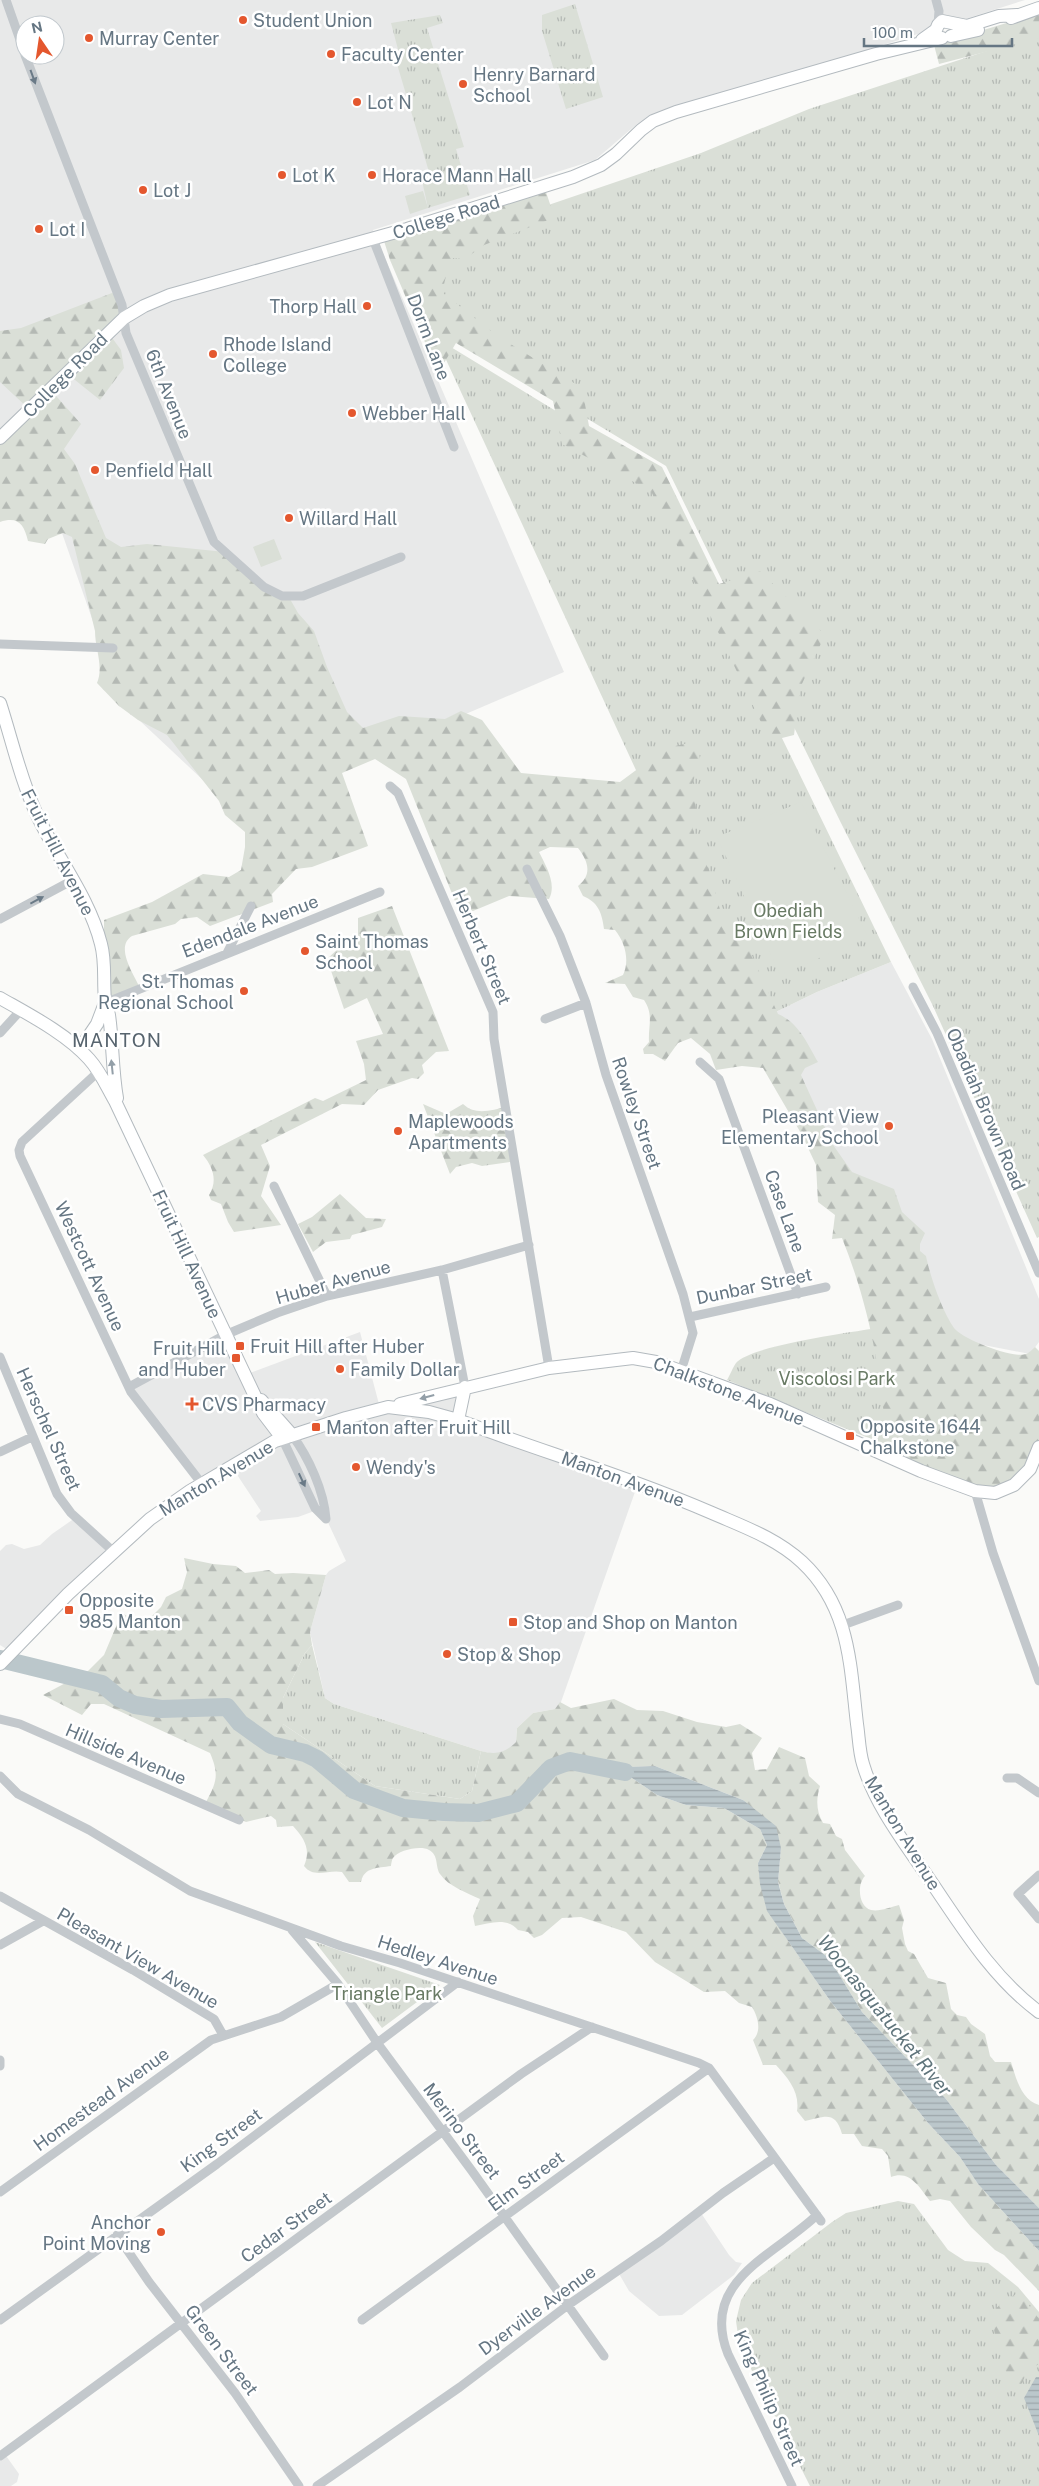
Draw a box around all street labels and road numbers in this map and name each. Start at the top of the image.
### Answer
street label: College Road [390,191,502,243]
street label: Dorm Lane [403,291,455,383]
street label: College Road [18,328,112,422]
street label: 6th Avenue [142,346,196,442]
street label: Fruit Hill Avenue [17,785,99,919]
street label: Herbert Street [448,886,516,1008]
street label: Edendale Avenue [179,890,321,962]
street label: Obadiah Brown Road [942,1025,1030,1193]
street label: Rowley Street [608,1054,666,1172]
street label: Case Lane [760,1167,810,1255]
street label: Fruit Hill Avenue [148,1186,226,1322]
street label: Westcott Avenue [51,1198,129,1334]
street label: Huber Avenue [273,1256,393,1308]
street label: Dunbar Street [694,1263,814,1309]
street label: Chalkstone Avenue [650,1352,808,1430]
street label: Herschel Street [12,1364,86,1494]
street label: Manton Avenue [155,1436,277,1520]
street label: Manton Avenue [559,1447,687,1511]
street label: Hillside Avenue [62,1719,190,1789]
street label: Manton Avenue [861,1772,945,1894]
street label: Pleasant View Avenue [53,1903,223,2013]
street label: Hedley Avenue [375,1931,501,1989]
street label: Homestead Avenue [29,2043,173,2155]
street label: Merino Street [419,2079,505,2183]
street label: King Street [176,2103,266,2177]
street label: Elm Street [484,2146,568,2216]
street label: Cedar Street [236,2187,336,2267]
street label: Dyerville Avenue [474,2260,600,2360]
street label: Green Street [181,2301,263,2399]
street label: King Philip Street [730,2327,808,2469]

